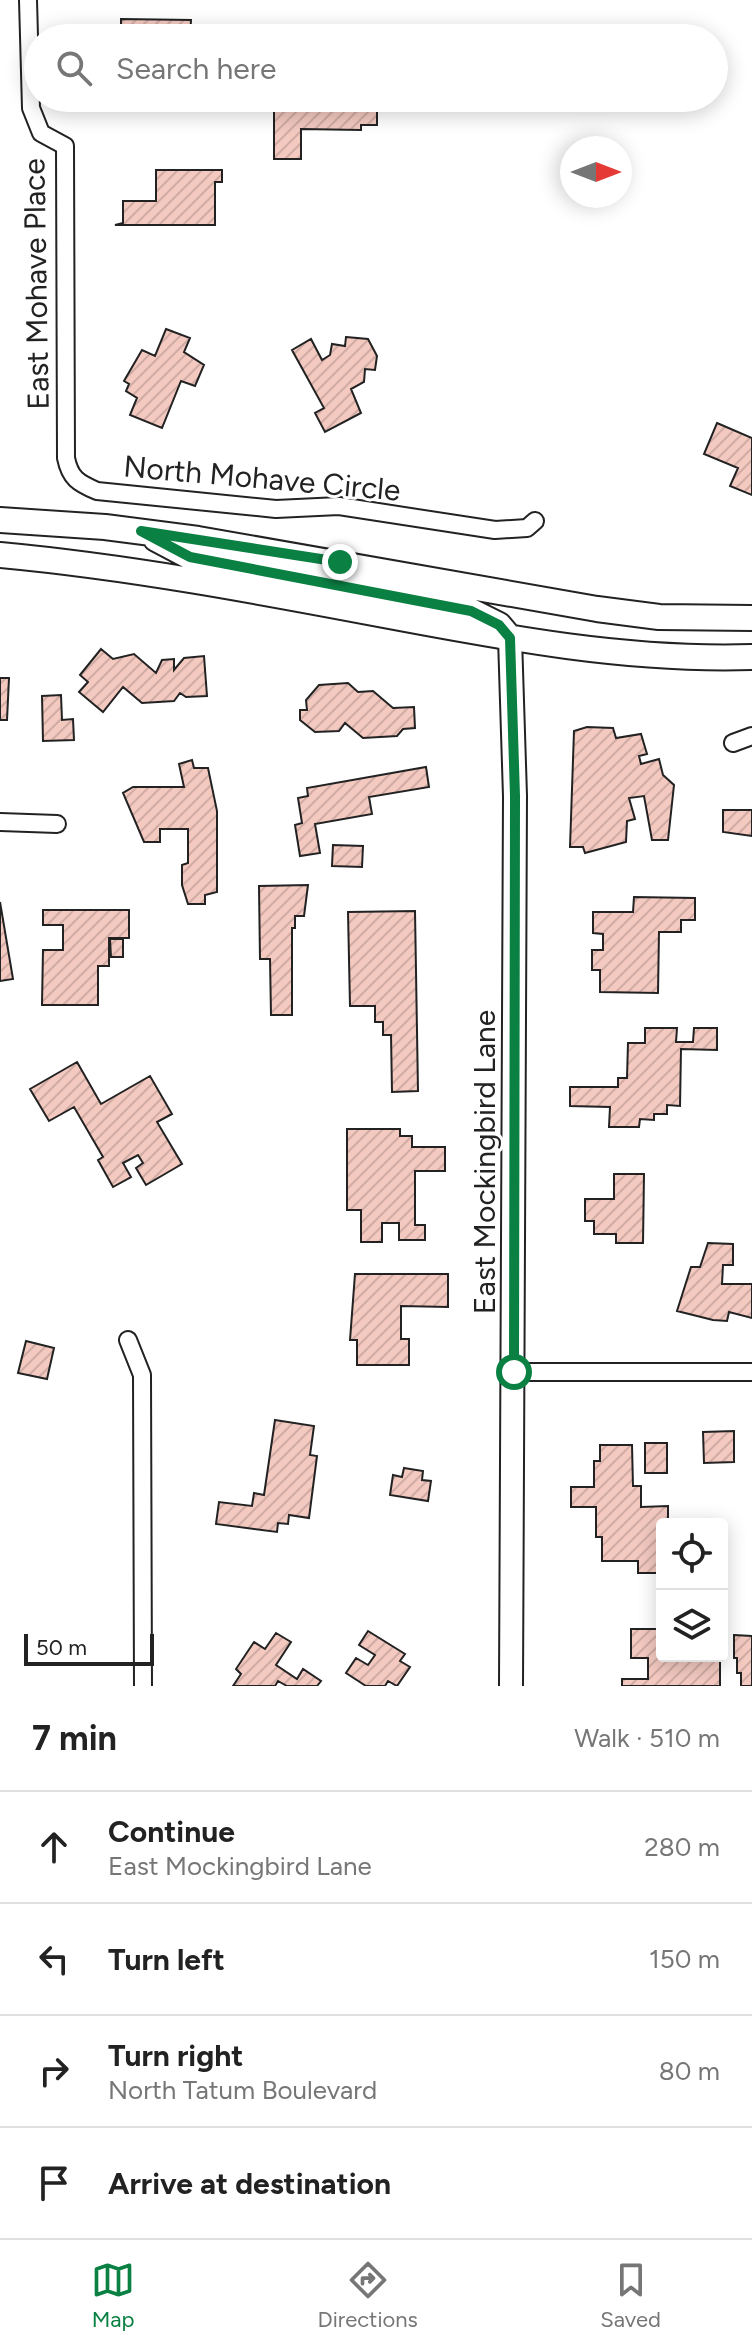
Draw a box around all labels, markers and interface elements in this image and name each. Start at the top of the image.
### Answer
search box [24,24,728,112]
icon: search [52,46,96,90]
text: Search here [116,50,276,87]
north arrow [560,136,632,208]
street label: East Mohave Place [15,158,57,410]
street label: North Mohave Circle [122,447,402,509]
route end [322,544,358,580]
street label: East Mockingbird Lane [466,1010,503,1314]
route start [496,1354,532,1390]
map controls [656,1518,728,1662]
button: locate [656,1518,728,1590]
button: layers [656,1590,728,1662]
scale bar [24,1630,154,1666]
text: 50 m [36,1634,87,1661]
text: 7 min [32,1718,117,1759]
text: Walk · 510 m [574,1722,720,1754]
text: Continue [108,1813,235,1850]
icon: ahead [32,1825,76,1869]
text: 280 m [644,1831,720,1863]
text: East Mockingbird Lane [108,1850,372,1882]
icon: left [32,1937,76,1981]
text: Turn left [108,1941,225,1978]
text: 150 m [649,1943,720,1975]
text: Turn right [108,2037,243,2074]
icon: right [32,2049,76,2093]
text: 80 m [659,2055,720,2087]
text: North Tatum Boulevard [108,2074,377,2106]
icon: arrive [32,2161,76,2205]
text: Arrive at destination [108,2165,391,2202]
tab: Map [91,2258,135,2333]
tab: Directions [318,2258,418,2333]
tab: Saved [600,2258,661,2333]

